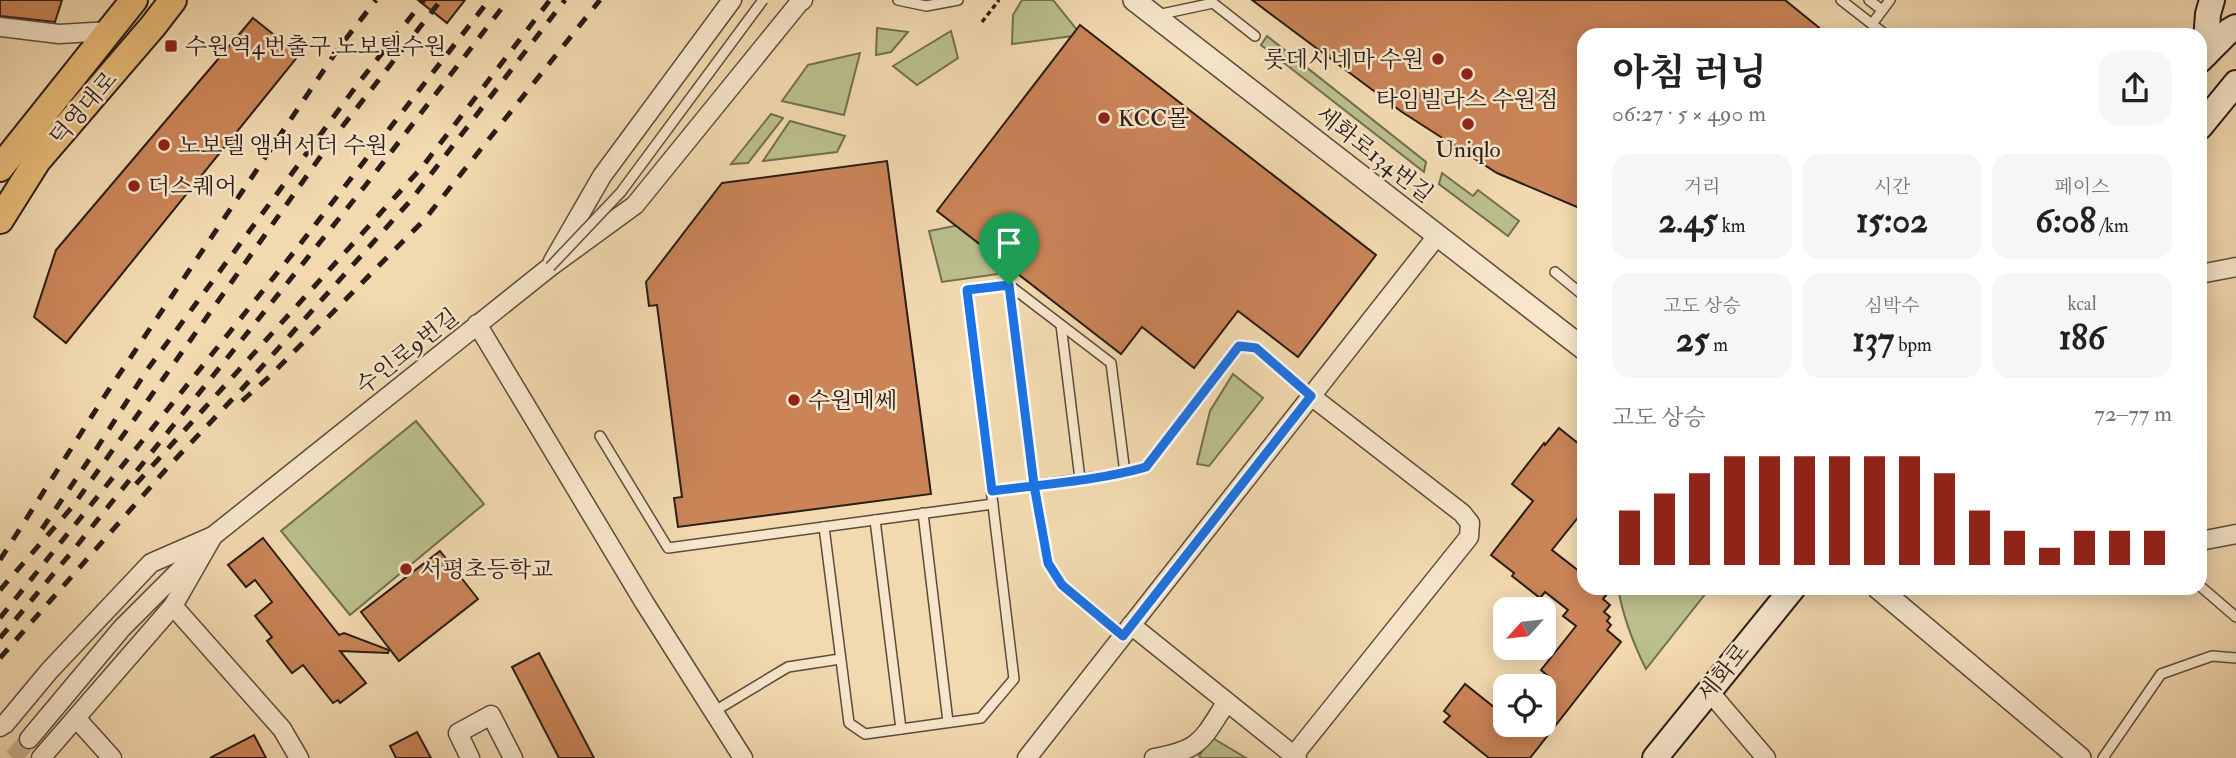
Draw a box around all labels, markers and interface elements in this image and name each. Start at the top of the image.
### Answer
place label: 수원역4번출구.노보텔수원 [185,32,446,61]
marker: 수원역4번출구.노보텔수원 [163,38,179,54]
place label: 롯데시네마 수원 [1264,45,1424,74]
text: 아침 러닝 [1612,49,1767,97]
marker: 롯데시네마 수원 [1430,51,1446,67]
button: share [2098,51,2172,125]
street label: 덕영대로 [43,65,123,151]
marker: 타임빌라스 수원점 [1459,66,1475,82]
place label: 타임빌라스 수원점 [1376,85,1558,114]
text: 06:27 · 5 × 490 m [1612,99,1766,128]
street label: 세화로134번길 [1310,100,1439,209]
place label: KCC몰 [1118,104,1189,133]
marker: KCC몰 [1096,110,1112,126]
marker: Uniqlo [1460,116,1476,132]
place label: 노보텔 앰버서더 수원 [178,131,388,160]
place label: Uniqlo [1435,135,1501,164]
marker: 노보텔 앰버서더 수원 [156,137,172,153]
place label: 더스퀘어 [148,172,237,201]
text: 거리 [1684,175,1720,199]
text: 시간 [1874,175,1910,199]
text: 페이스 [2054,175,2110,199]
marker: 더스퀘어 [126,178,142,194]
text: 2.45 [1658,199,1718,243]
text: 15:02 [1856,199,1928,243]
text: 6:08 [2035,199,2096,243]
pin [979,213,1039,285]
text: km [1718,214,1746,238]
text: /km [2096,214,2129,238]
icon: arrive [990,224,1028,262]
text: kcal [2067,292,2097,316]
text: 고도 상승 [1663,294,1741,318]
text: 심박수 [1864,294,1920,318]
street label: 수인로9번길 [350,302,465,401]
text: 186 [2059,316,2105,360]
text: 25 [1676,318,1709,362]
text: 137 [1852,318,1894,362]
text: m [1709,333,1728,357]
text: bpm [1894,333,1932,357]
place label: 수원메쎄 [808,386,897,415]
marker: 수원메쎄 [786,392,802,408]
text: 72–77 m [2094,399,2172,428]
text: 고도 상승 [1612,403,1706,432]
place label: 서평초등학교 [420,555,553,584]
marker: 서평초등학교 [398,561,414,577]
north arrow [1493,597,1556,660]
map controls [1493,597,1556,737]
street label: 세화로 [1691,637,1756,707]
button: locate [1493,674,1556,737]

